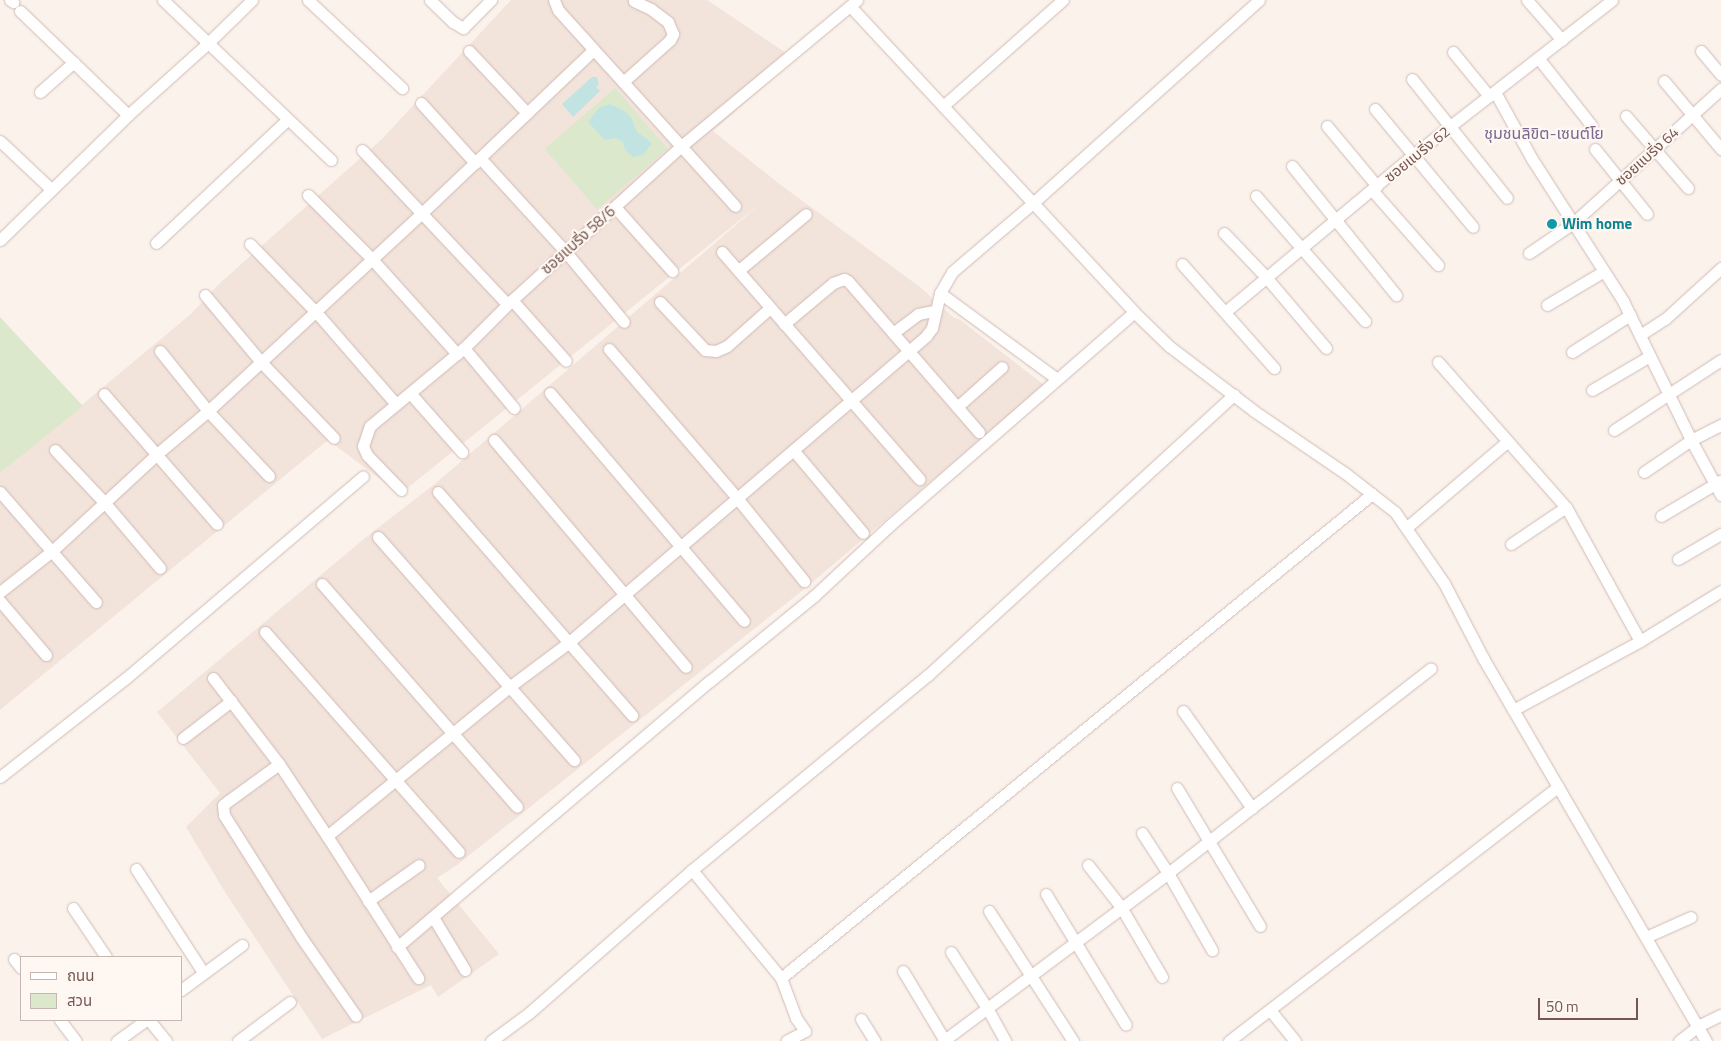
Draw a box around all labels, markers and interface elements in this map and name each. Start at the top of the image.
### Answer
street label: ซอยแบริ่ง 62 [1381,122,1453,186]
district label: ชุมชนลิขิต-เซนต์โย [1484,123,1604,143]
street label: ซอยแบริ่ง 64 [1612,123,1682,189]
street label: ซอยแบริ่ง 58/6 [537,202,619,278]
place label: Wim home [1562,215,1632,233]
marker: Wim home [1546,218,1558,230]
legend [20,956,182,1021]
text: ถนน [67,964,94,987]
scale bar [1541,988,1641,1020]
text: สวน [67,989,92,1012]
text: 50 m [1546,995,1579,1018]

